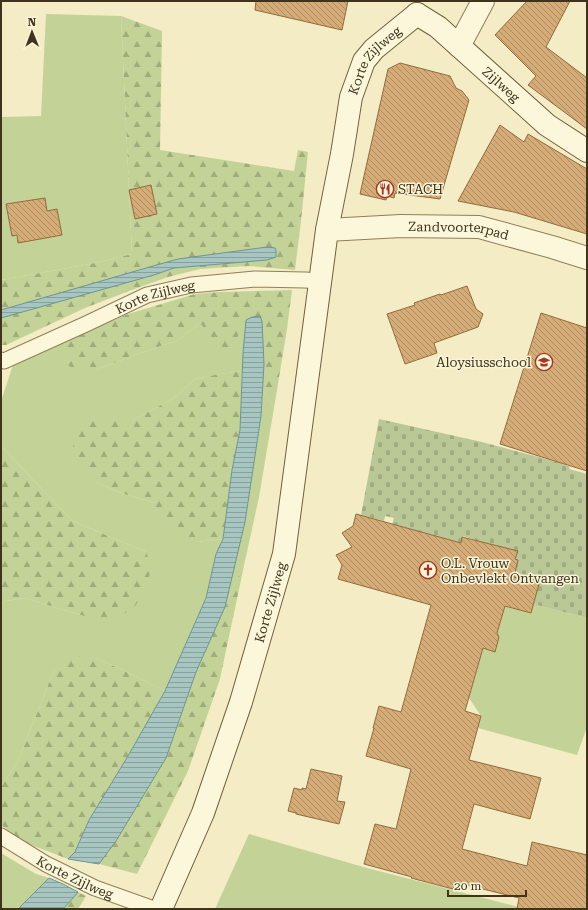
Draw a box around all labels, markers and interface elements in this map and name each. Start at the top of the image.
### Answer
north arrow [12,12,52,52]
text: N [27,16,37,29]
street label: Korte Zijlweg [345,22,404,97]
street label: Zijlweg [480,63,524,105]
restaurant icon: STACH [375,179,395,199]
place label: STACH [398,182,443,197]
street label: Zandvoorterpad [408,219,511,243]
street label: Korte Zijlweg [113,277,196,316]
school or university icon: Aloysiusschool [534,352,554,372]
place label: Aloysiusschool [436,355,531,370]
place label: O.L. Vrouw Onbevlekt Ontvangen [441,556,579,586]
street label: Korte Zijlweg [251,560,289,644]
church icon: O.L. Vrouw Onbevlekt Ontvangen [418,560,438,580]
street label: Korte Zijlweg [34,853,116,902]
scale bar [448,872,526,898]
text: 20 m [454,879,481,893]

